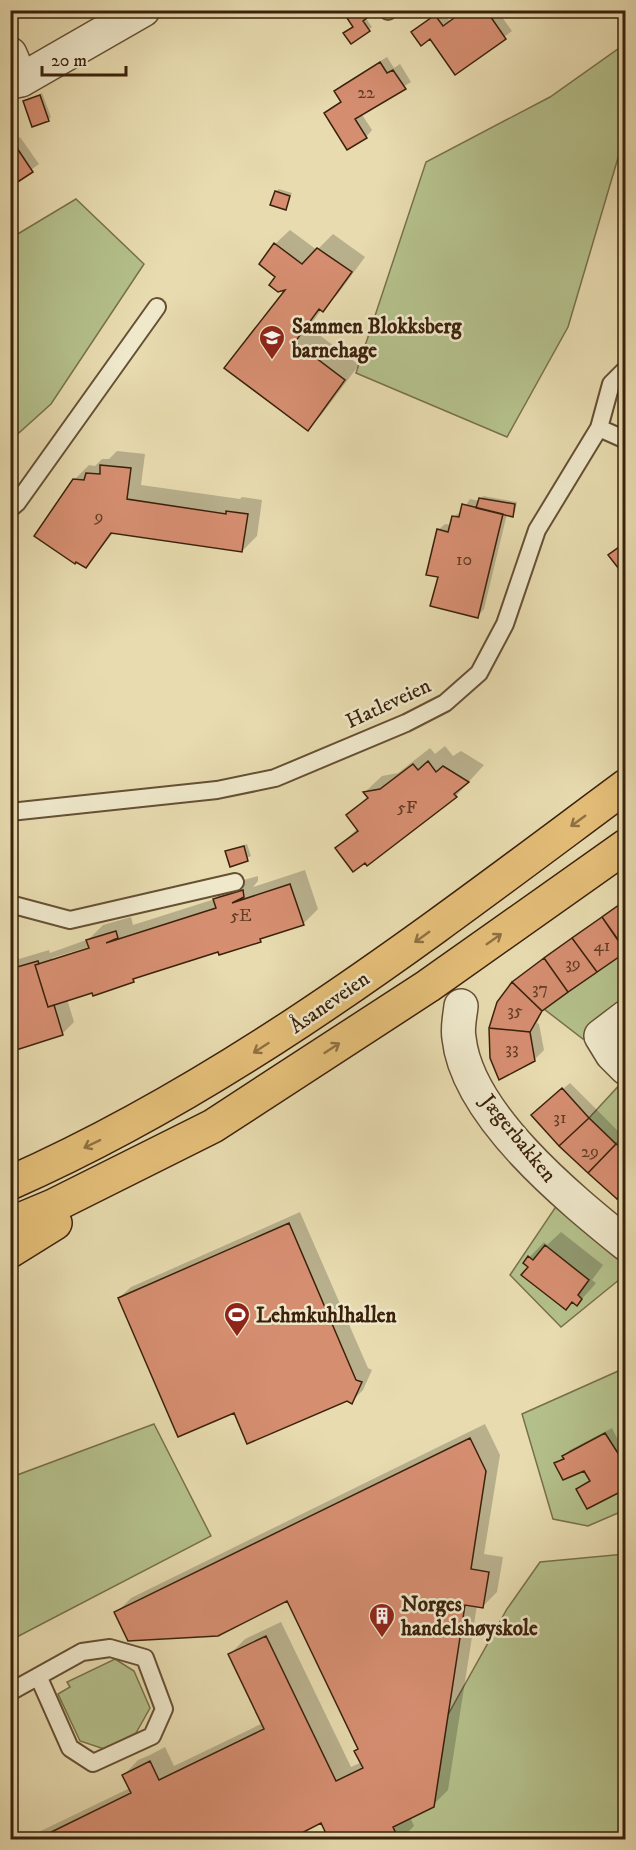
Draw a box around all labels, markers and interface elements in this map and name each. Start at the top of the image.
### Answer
scale bar [42,39,126,77]
text: 20 m [51,50,87,72]
house number: 22 [357,82,375,104]
place label: Sammen Blokksberg barnehage [291,314,462,364]
school or university icon: Sammen Blokksberg barnehage [257,323,287,361]
house number: 9 [94,506,103,528]
house number: 10 [456,549,472,571]
street label: Hatleveien [342,673,435,735]
house number: 5F [397,797,417,819]
one-way arrow [571,815,587,827]
house number: 5E [230,905,252,927]
one-way arrow [414,931,430,943]
one-way arrow [485,933,502,945]
house number: 41 [594,935,610,957]
house number: 39 [565,953,581,975]
street label: Åsaneveien [283,964,375,1040]
house number: 37 [532,978,548,1000]
house number: 35 [507,1000,523,1022]
house number: 33 [505,1038,519,1060]
one-way arrow [253,1041,270,1054]
one-way arrow [323,1042,340,1054]
street label: Jægerbakken [474,1088,562,1188]
house number: 31 [553,1107,567,1129]
one-way arrow [83,1138,101,1150]
house number: 29 [581,1141,599,1163]
sports icon: Lehmkuhlhallen [222,1300,252,1338]
place label: Lehmkuhlhallen [256,1303,398,1329]
place label: Norges handelshøyskole [400,1592,538,1642]
building icon: Norges handelshøyskole [367,1601,397,1639]

